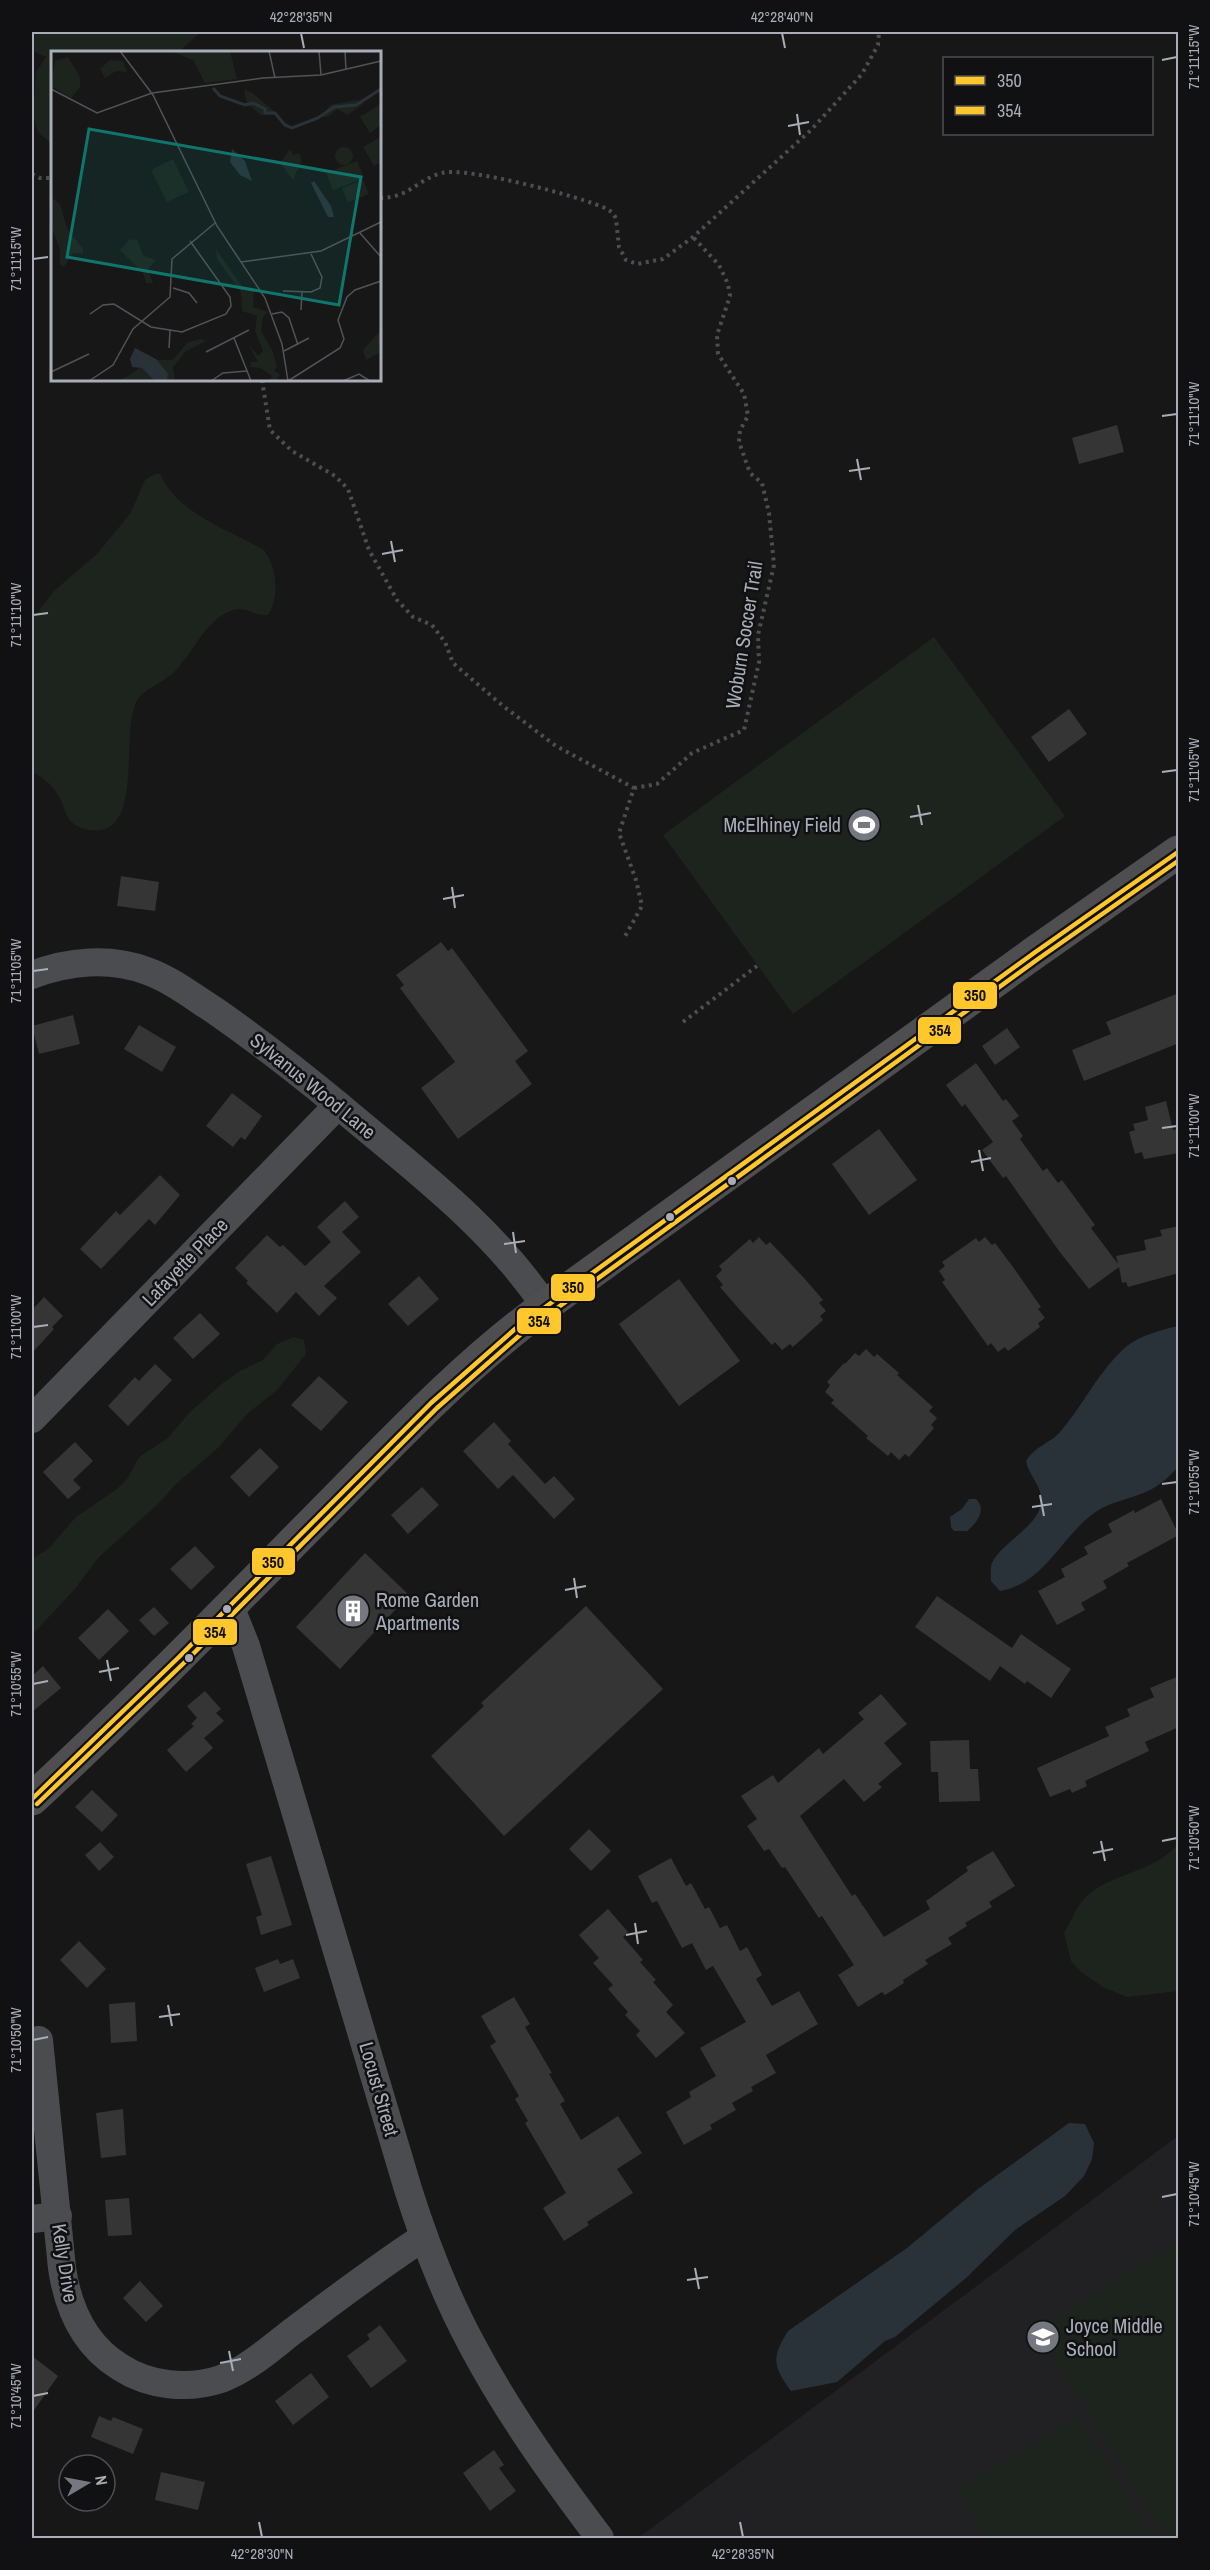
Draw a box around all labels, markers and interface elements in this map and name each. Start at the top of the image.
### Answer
text: 42°28'35"N [270,6,332,27]
text: 42°28'40"N [751,6,813,27]
text: 71°11'15"W [1183,24,1204,89]
inset map [51,51,381,381]
legend [943,57,1153,135]
text: 350 [997,68,1022,93]
text: 354 [997,98,1022,123]
text: 71°11'15"W [5,226,26,291]
text: 71°11'10"W [1183,381,1204,446]
street label: Woburn Soccer Trail [718,559,769,711]
text: 71°11'10"W [5,582,26,647]
text: 71°11'05"W [1183,737,1204,802]
sports icon: McElhiney Field [846,807,882,843]
place label: McElhiney Field [723,811,841,838]
text: 71°11'05"W [5,938,26,1003]
line badge: 350 [952,981,998,1010]
text: 350 [964,984,986,1006]
line badge: 354 [917,1016,962,1045]
text: 354 [929,1019,952,1041]
street label: Sylvanus Wood Lane [245,1026,382,1145]
text: 71°11'00"W [1183,1093,1204,1158]
unlabelled marker [726,1175,738,1187]
unlabelled marker [664,1211,676,1223]
street label: Lafayette Place [136,1212,234,1312]
line badge: 350 [550,1273,596,1302]
text: 350 [562,1276,584,1298]
text: 71°11'00"W [5,1294,26,1359]
line badge: 354 [516,1307,562,1335]
text: 354 [528,1310,551,1332]
text: 71°10'55"W [1183,1449,1204,1515]
line badge: 350 [251,1547,296,1576]
text: 350 [262,1551,284,1573]
place label: Rome Garden Apartments [375,1586,479,1636]
building icon: Rome Garden Apartments [335,1593,371,1629]
unlabelled marker [221,1603,233,1615]
line badge: 354 [192,1618,238,1646]
text: 354 [204,1621,227,1643]
text: 71°10'55"W [5,1651,26,1717]
unlabelled marker [183,1652,195,1664]
text: 71°10'50"W [1183,1805,1204,1871]
text: 71°10'50"W [5,2007,26,2073]
street label: Locust Street [353,2039,406,2139]
text: 71°10'45"W [1183,2161,1204,2227]
street label: Kelly Drive [46,2222,85,2304]
place label: Joyce Middle School [1066,2312,1163,2362]
school or university icon: Joyce Middle School [1025,2319,1061,2355]
text: 71°10'45"W [5,2363,26,2429]
north arrow [57,2453,117,2513]
text: N [90,2474,113,2487]
text: 42°28'30"N [231,2543,293,2564]
text: 42°28'35"N [712,2543,774,2564]

